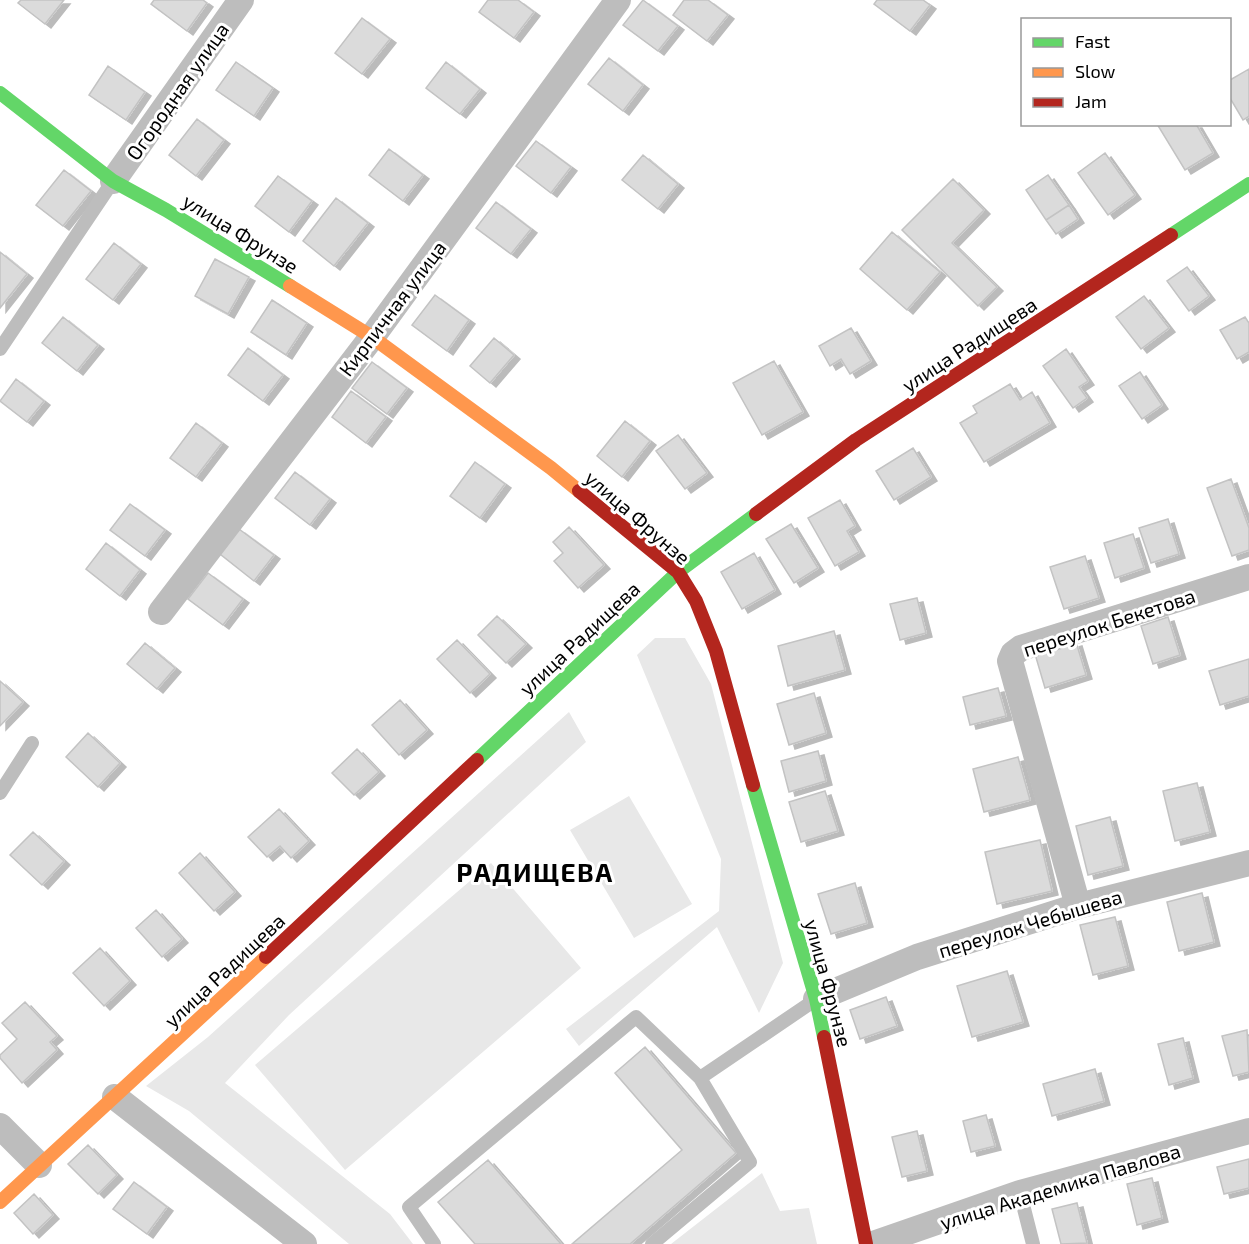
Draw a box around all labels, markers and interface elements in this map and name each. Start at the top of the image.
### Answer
street label: Огородная улица [121,18,234,165]
legend [1021,18,1231,126]
text: Fast [1075,30,1110,52]
text: Slow [1075,60,1116,82]
text: Jam [1075,90,1107,112]
street label: улица Фрунзе [178,188,303,279]
street label: Кирпичная улица [333,236,451,381]
street label: улица Радищева [897,291,1042,397]
street label: улица Фрунзе [580,465,695,570]
street label: улица Радищева [514,576,645,701]
street label: переулок Бекетова [1020,583,1198,662]
district label: РАДИЩЕВА [456,856,614,887]
street label: переулок Чебышева [935,884,1125,963]
street label: улица Радищева [159,908,290,1033]
street label: улица Фрунзе [799,916,858,1050]
street label: улица Академика Павлова [937,1138,1183,1235]

